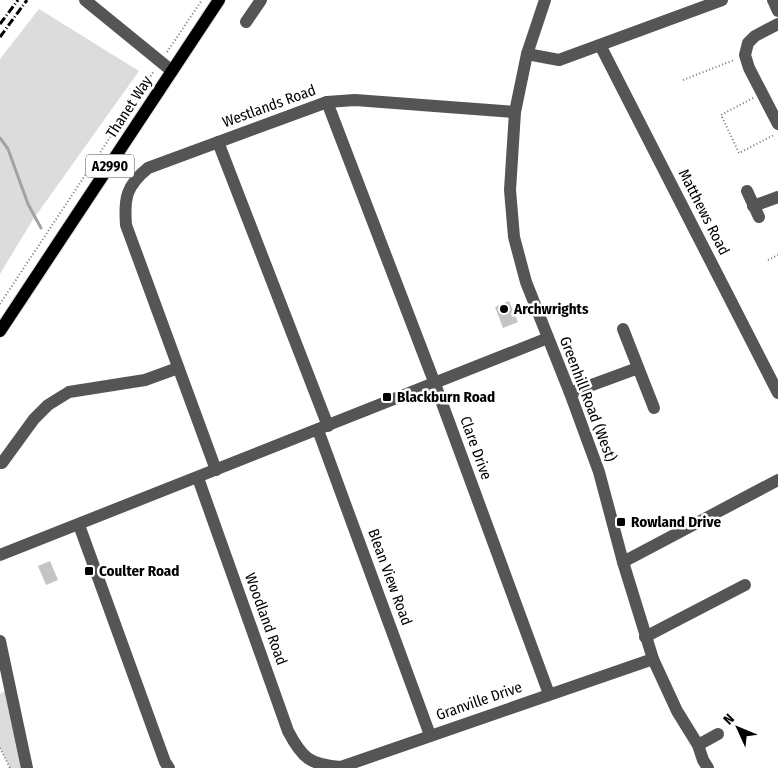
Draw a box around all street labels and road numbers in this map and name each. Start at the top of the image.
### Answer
street label: Thanet Way [102,72,156,141]
street label: Westlands Road [220,81,318,131]
road number: A2990 [86,154,134,178]
street label: Matthews Road [675,166,733,258]
street label: Greenhill Road (West) [556,334,620,464]
street label: Clare Drive [456,414,496,482]
street label: Blean View Road [364,526,416,628]
street label: Woodland Road [241,570,291,668]
street label: Granville Drive [434,678,524,724]

